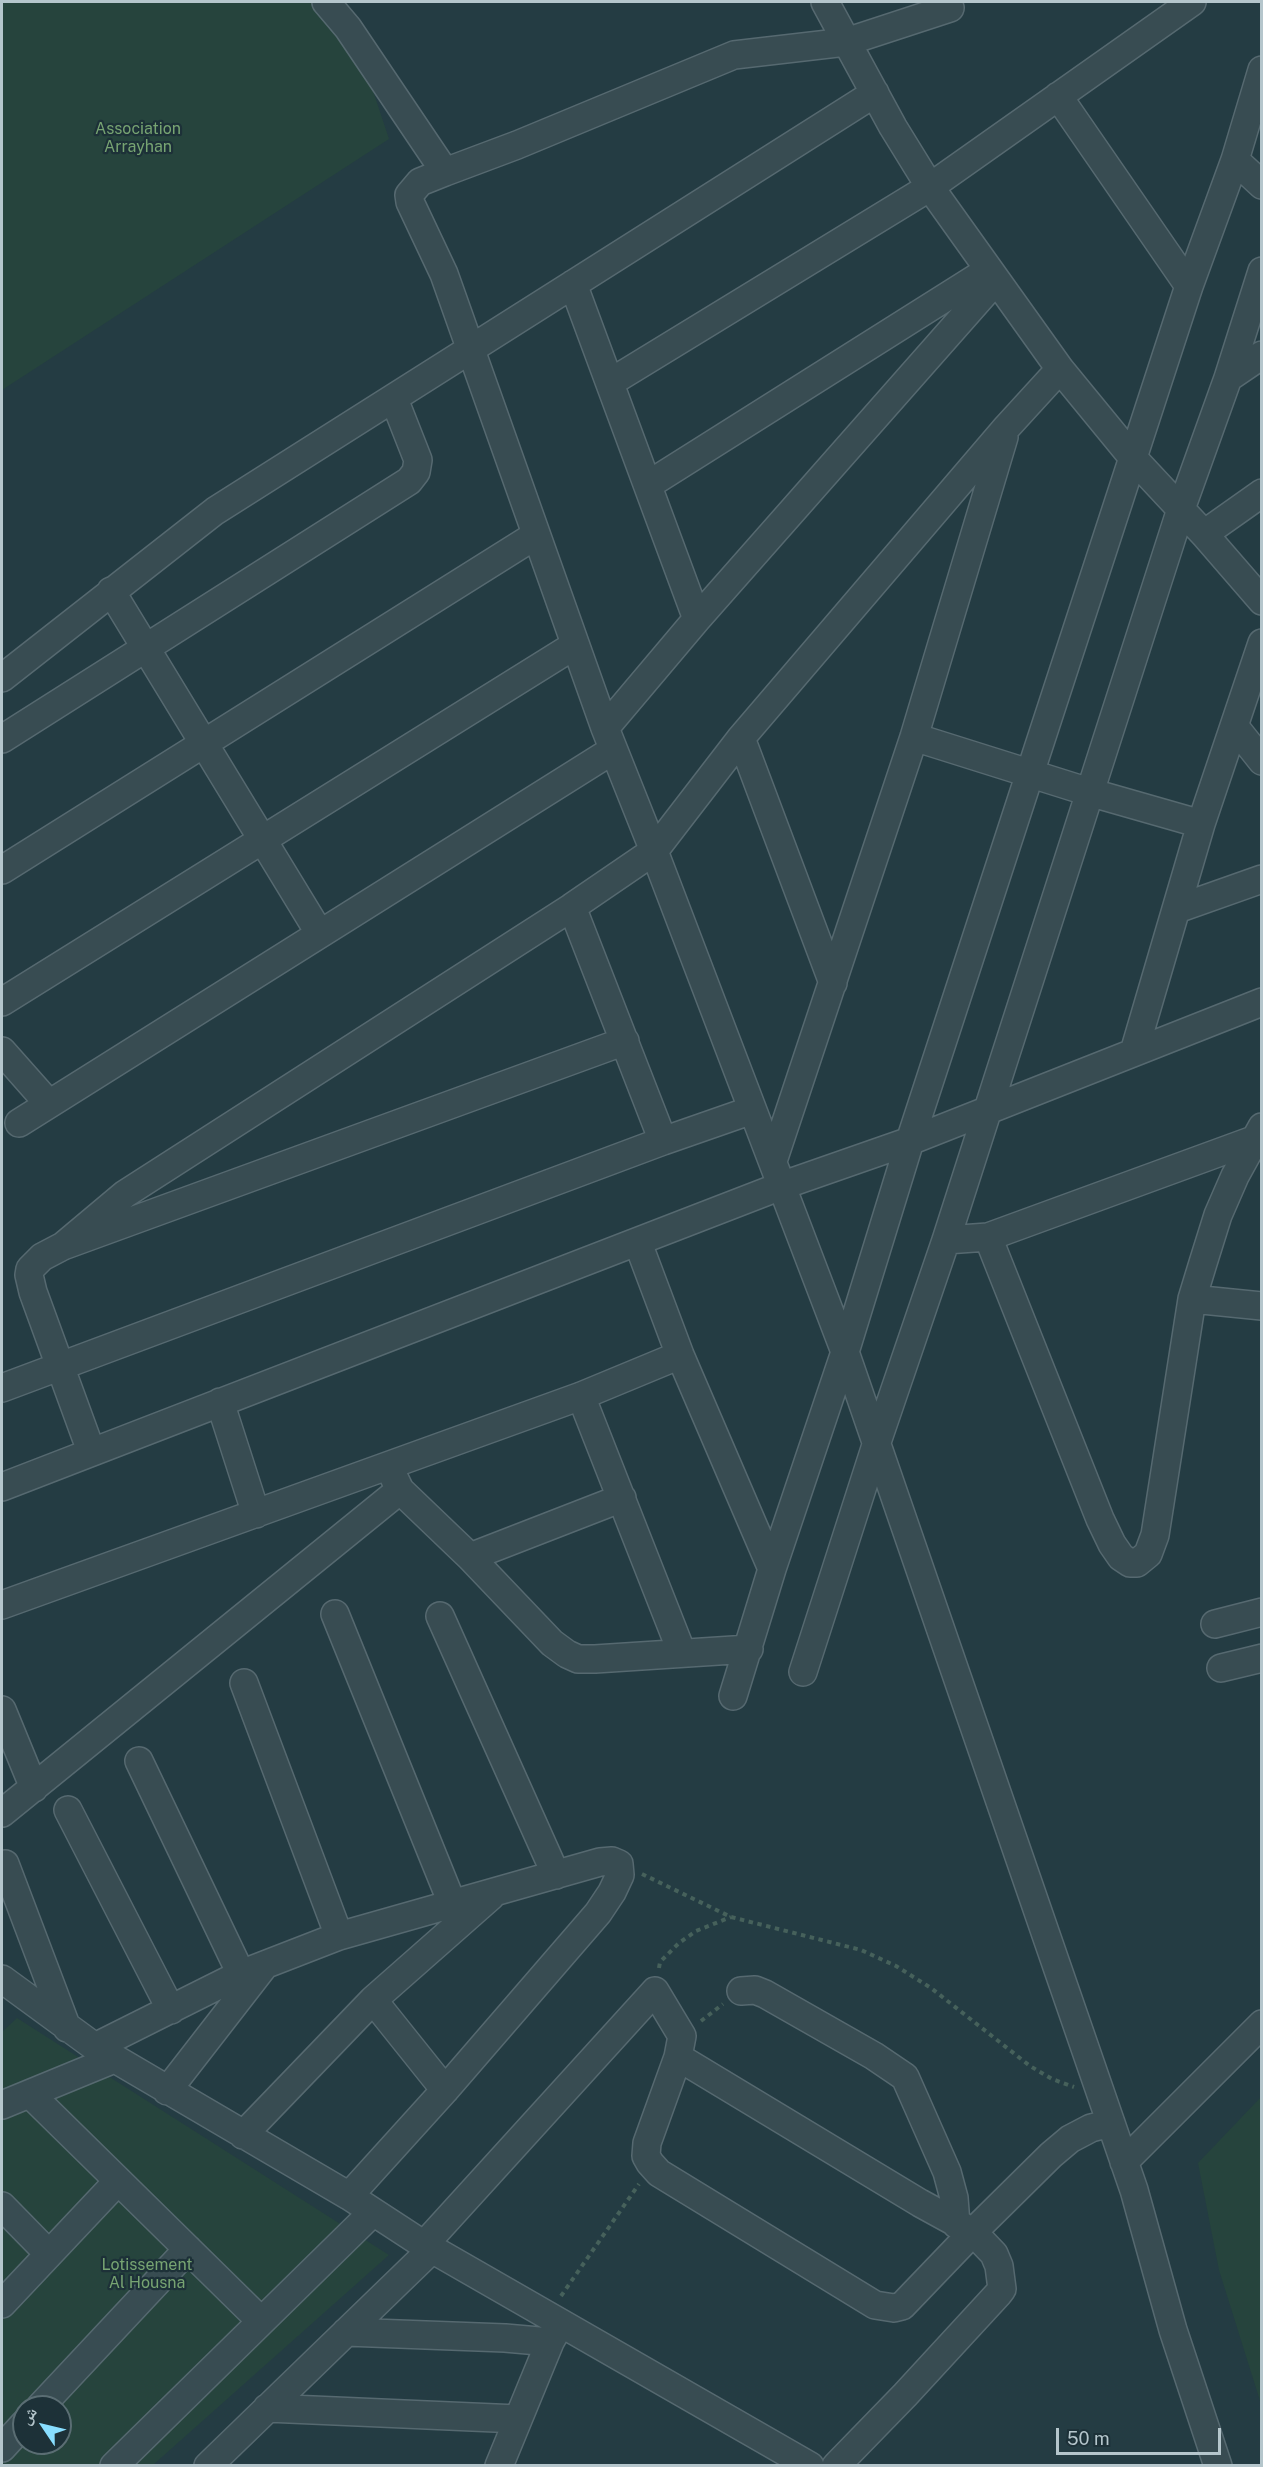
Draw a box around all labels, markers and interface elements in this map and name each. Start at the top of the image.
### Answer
park label: Association Arrayhan [95,119,181,157]
park label: Lotissement Al Housna [101,2255,193,2293]
north arrow [12,2395,72,2455]
text: ش [16,2403,41,2428]
scale bar [1059,2416,1224,2454]
text: 50 m [1067,2428,1110,2449]

